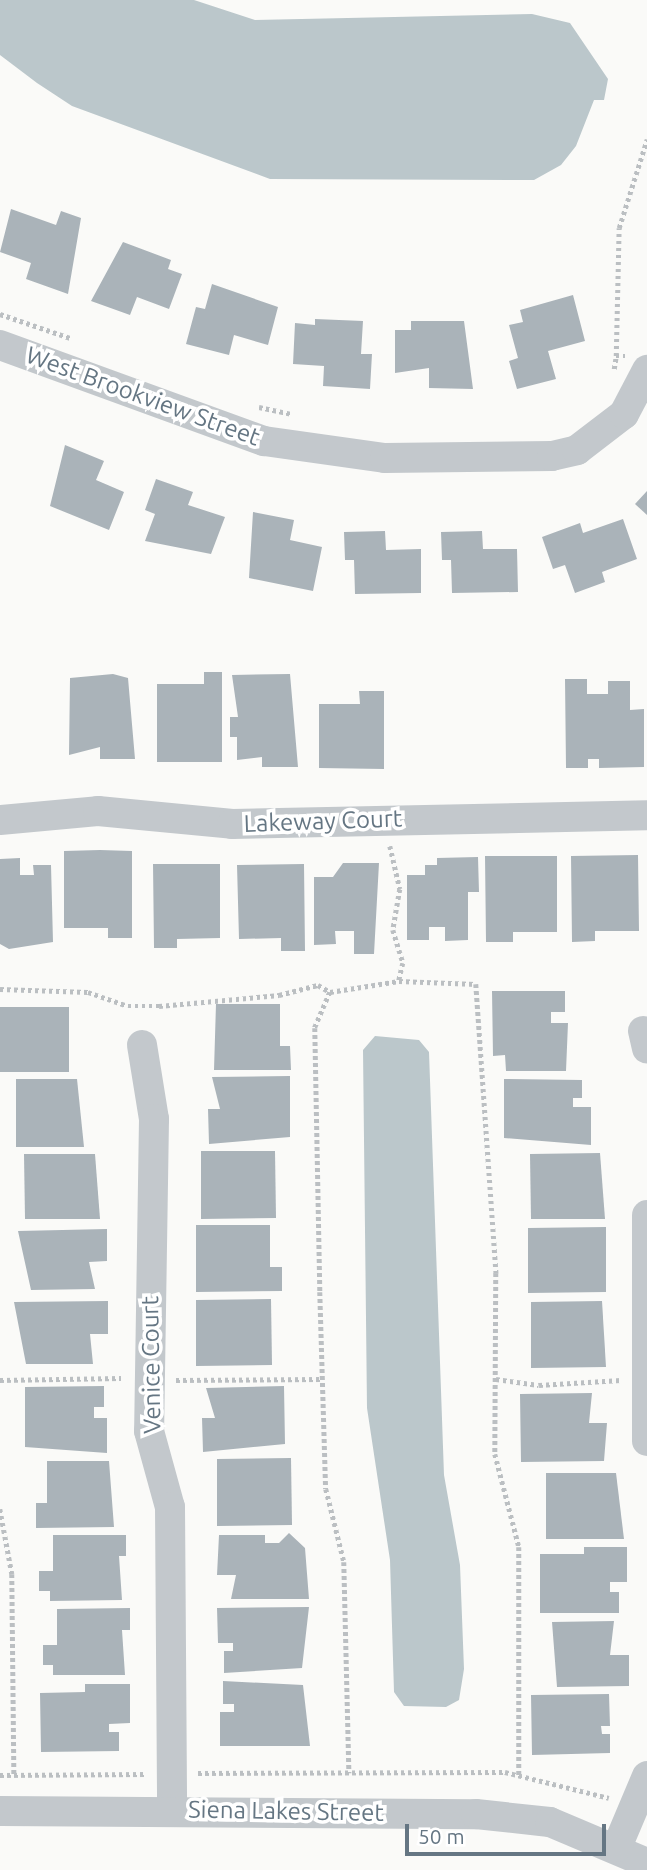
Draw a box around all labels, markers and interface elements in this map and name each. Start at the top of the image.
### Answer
street label: West Brookview Street [22,340,264,452]
street label: Lakeway Court [243,804,403,838]
street label: Venice Court [135,1296,167,1434]
street label: Siena Lakes Street [188,1795,384,1827]
scale bar [409,1811,610,1855]
text: 50 m [418,1824,465,1848]

